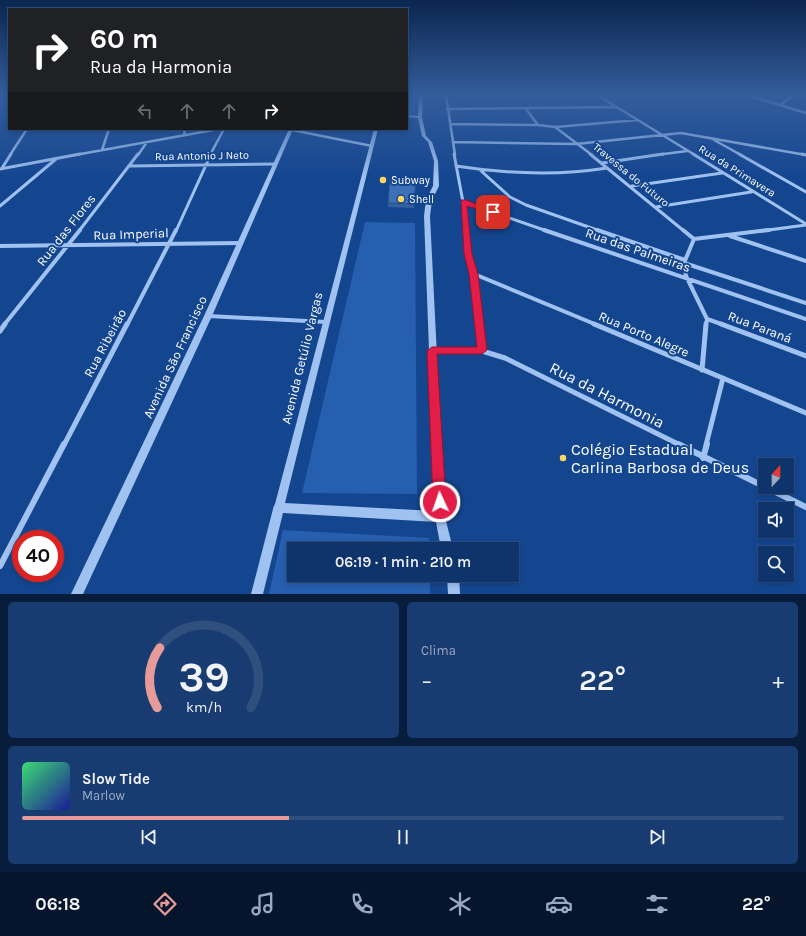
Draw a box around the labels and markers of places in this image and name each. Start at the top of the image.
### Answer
place label: Subway [391,174,430,187]
marker: Subway [378,175,388,185]
place label: Shell [409,193,434,206]
marker: Shell [396,194,406,204]
pin [476,195,510,229]
place label: Colégio Estadual Carlina Barbosa de Deus [571,440,749,477]
marker: Colégio Estadual Carlina Barbosa de Deus [558,453,568,463]

